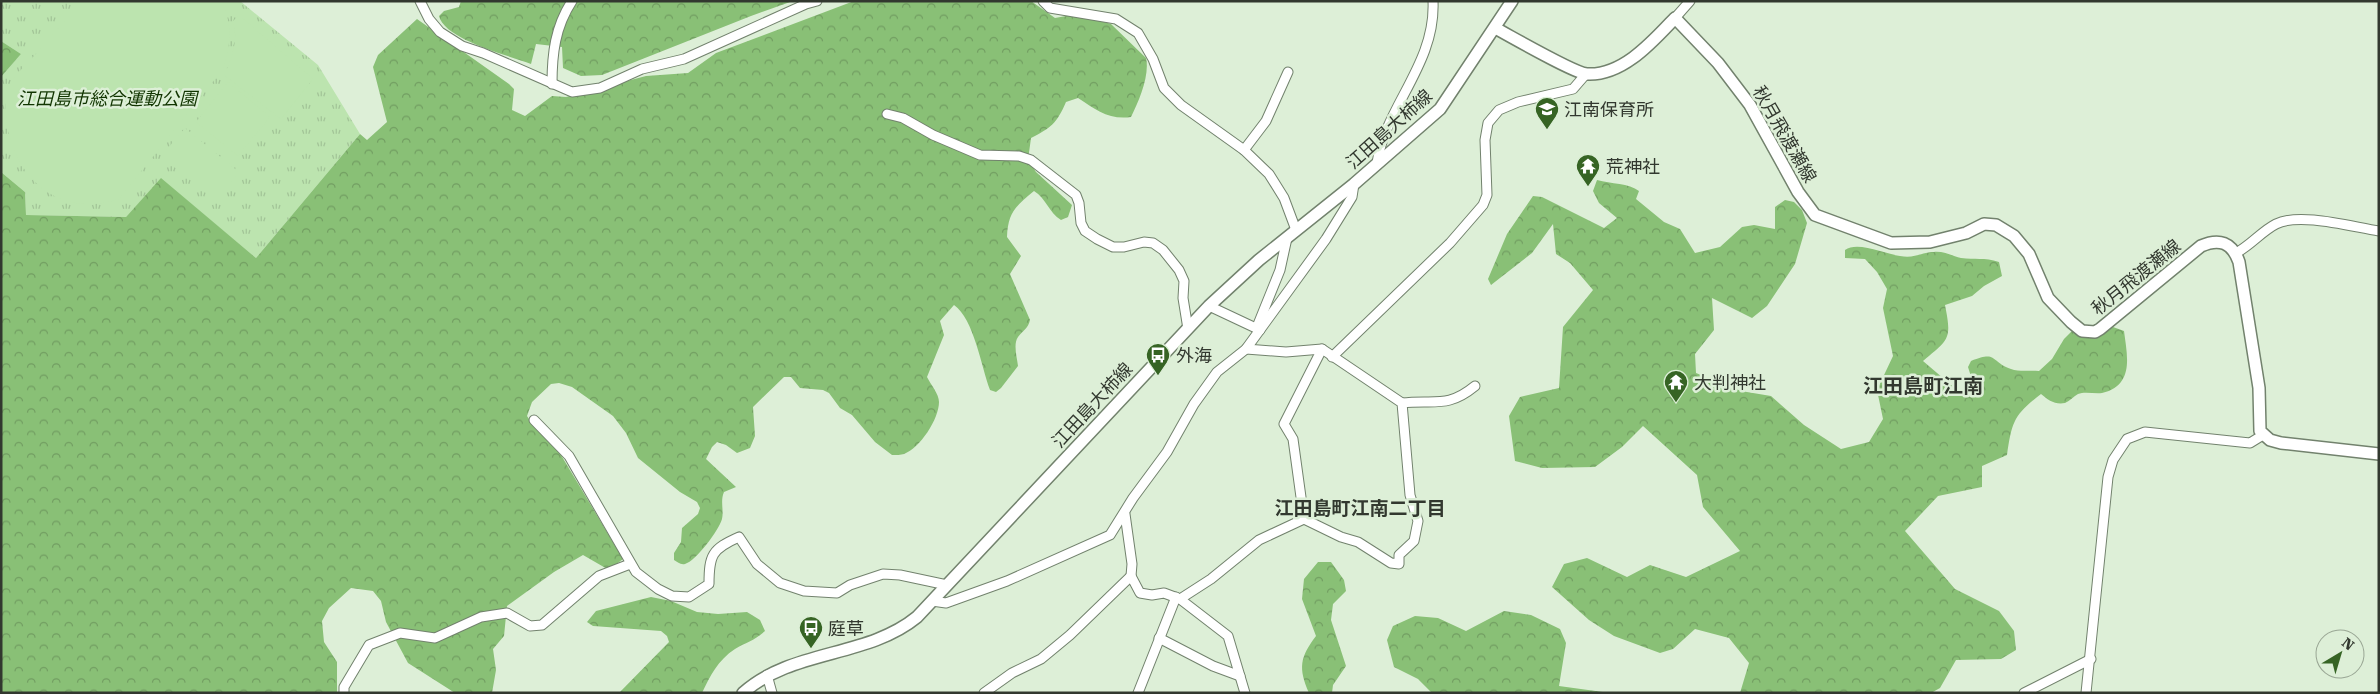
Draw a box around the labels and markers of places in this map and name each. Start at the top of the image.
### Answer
school or university icon: 江南保育所 [1534,96,1560,130]
place label: 江南保育所 [1564,99,1654,120]
temple icon: 荒神社 [1575,153,1601,187]
place label: 荒神社 [1606,156,1660,177]
bus stop icon: 外海 [1145,342,1171,376]
place label: 外海 [1176,345,1212,366]
temple icon: 大判神社 [1663,369,1689,403]
place label: 大判神社 [1694,372,1766,393]
bus stop icon: 庭草 [798,615,824,649]
place label: 庭草 [828,618,864,639]

